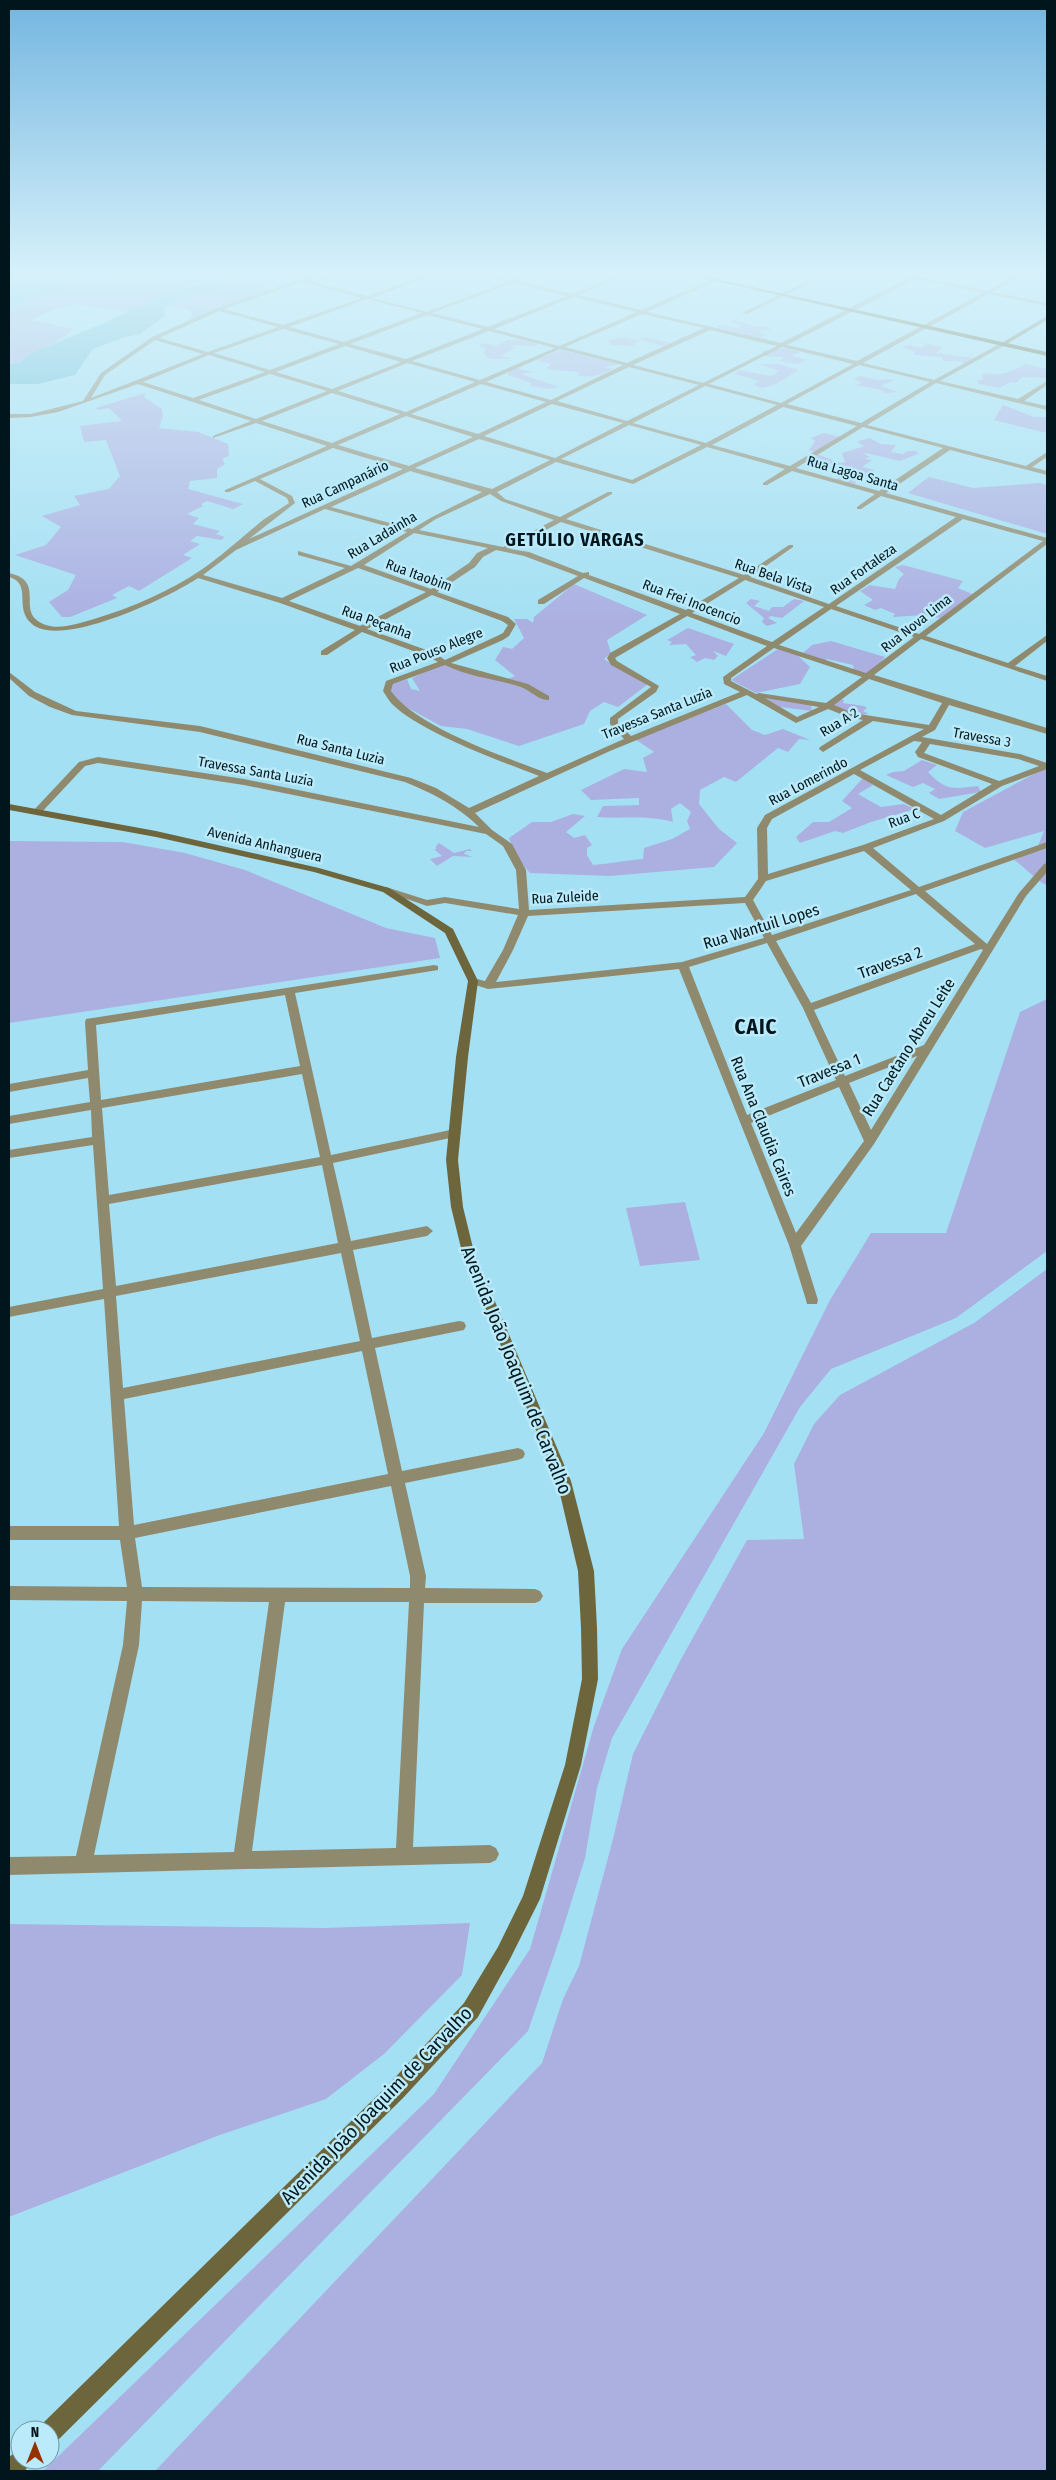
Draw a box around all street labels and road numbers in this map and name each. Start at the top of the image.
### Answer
street label: Rua Lagoa Santa [805,452,901,495]
street label: Rua Campanário [299,457,391,512]
street label: Rua Ladainha [345,508,420,563]
street label: Rua Fortaleza [827,540,900,598]
street label: Rua Bela Vista [733,555,815,598]
street label: Rua Itaobim [383,556,454,595]
street label: Rua Frei Inocencio [640,576,744,629]
street label: Rua Nova Lima [878,591,955,656]
street label: Rua Peçanha [340,602,414,643]
street label: Rua Pouso Alegre [387,624,485,677]
street label: Travessa Santa Luzia [600,684,715,743]
street label: Rua A 2 [817,704,862,741]
street label: Travessa 3 [952,724,1012,751]
street label: Rua Santa Luzia [295,730,387,769]
street label: Travessa Santa Luzia [197,753,315,790]
street label: Rua Lomerindo [766,754,851,809]
street label: Rua C [886,805,922,832]
street label: Avenida Anhanguera [206,823,324,866]
street label: Rua Zuleide [531,887,599,908]
street label: Rua Wantuil Lopes [701,900,822,953]
street label: Travessa 2 [856,942,925,983]
street label: Rua Caetano Abreu Leite [858,974,959,1120]
street label: Travessa 1 [795,1049,863,1092]
street label: Rua Ana Claudia Caires [727,1053,800,1199]
street label: Avenida João Joaquim de Carvalho [456,1243,577,1498]
street label: Avenida João Joaquim de Carvalho [276,2002,477,2209]

